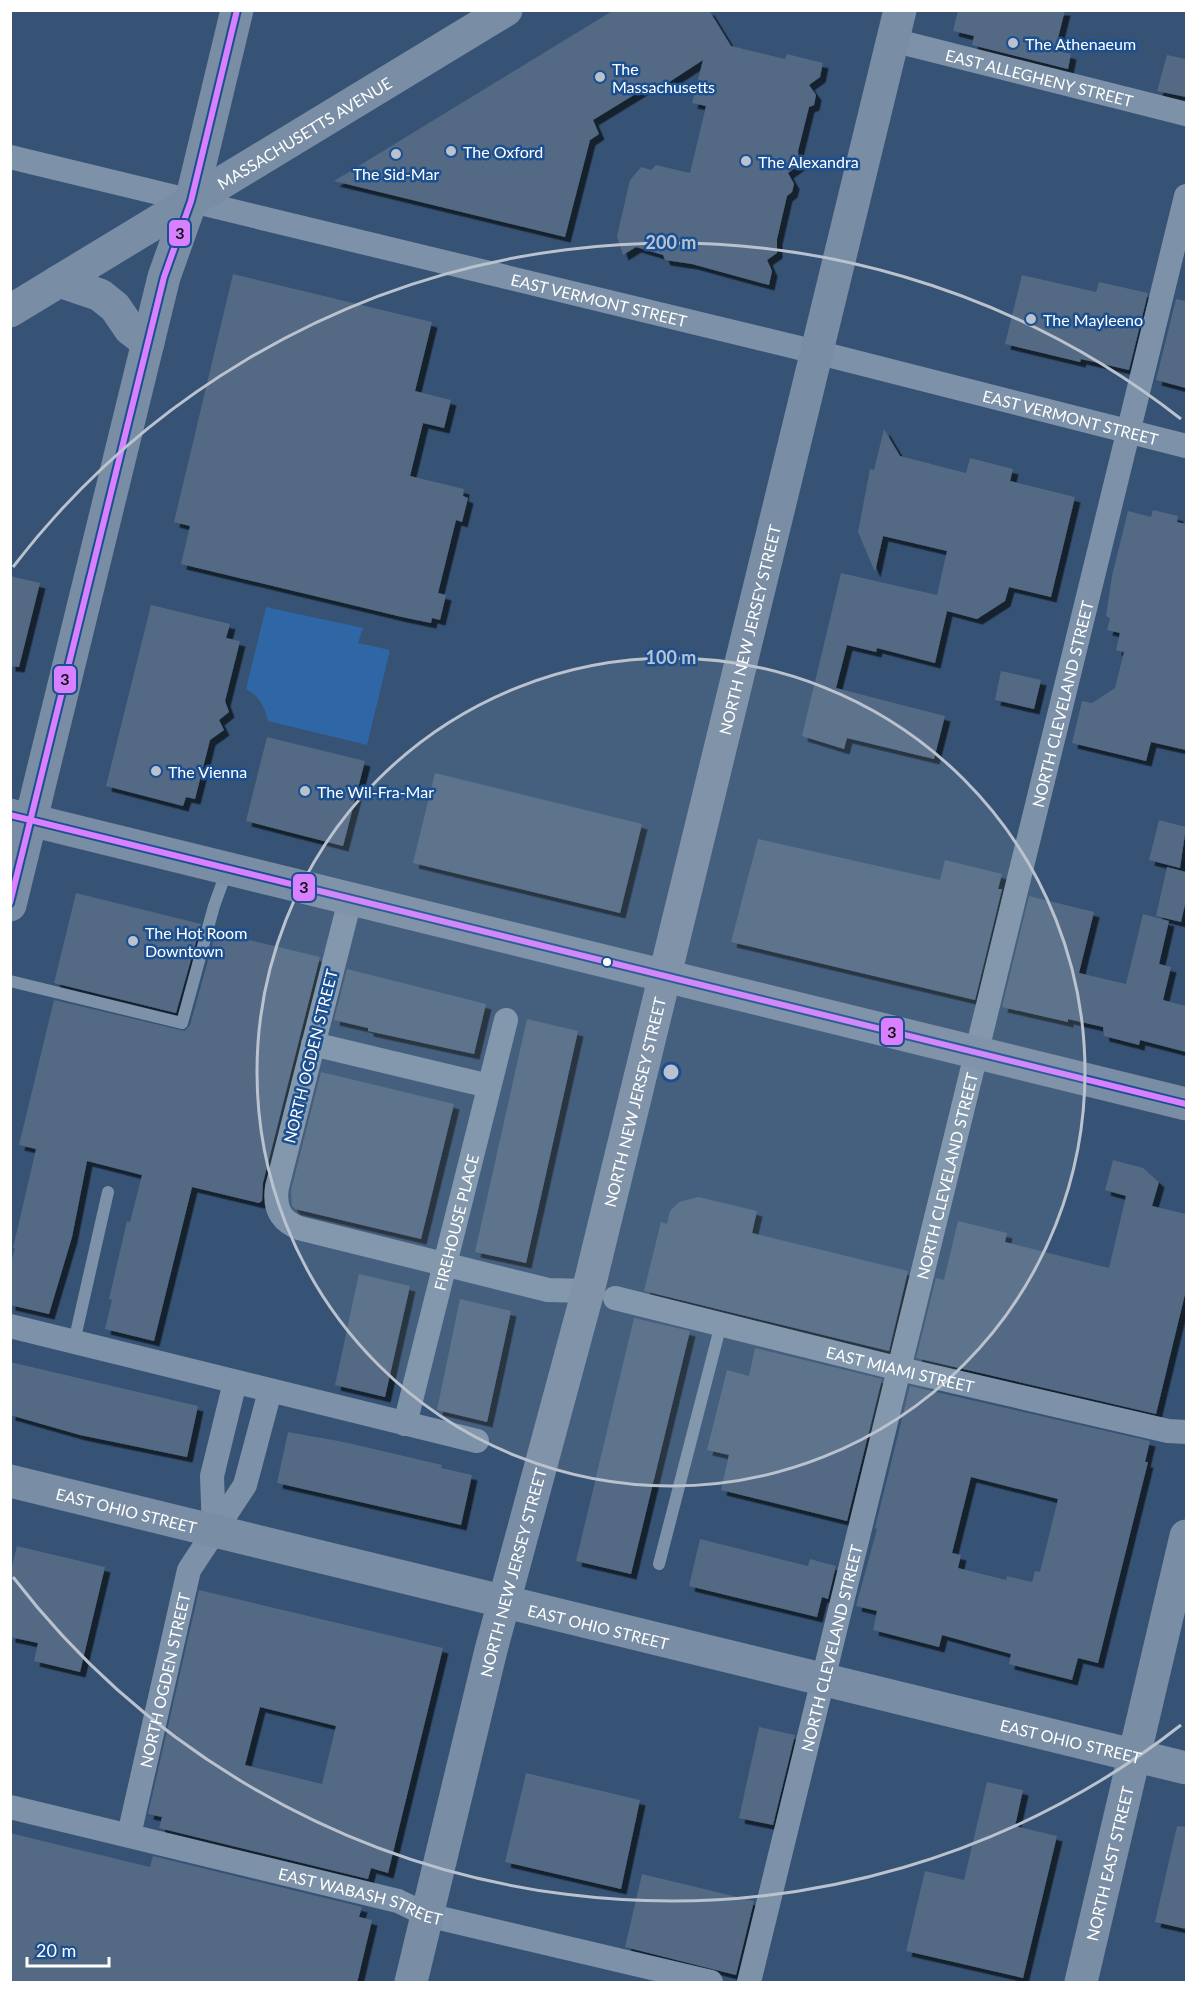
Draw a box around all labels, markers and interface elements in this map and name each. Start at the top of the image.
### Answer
place label: The Athenaeum [1025,34,1136,53]
marker: The Athenaeum [1006,36,1020,50]
street label: EAST ALLEGHENY STREET [944,44,1136,110]
place label: The Massachusetts [612,59,715,96]
marker: The Massachusetts [593,70,607,84]
street label: MASSACHUSETTS AVENUE [213,72,395,193]
place label: The Oxford [463,142,543,161]
marker: The Oxford [444,144,458,158]
marker: The Sid-Mar [389,147,403,161]
place label: The Alexandra [758,152,859,171]
marker: The Alexandra [739,154,753,168]
place label: The Sid-Mar [353,164,439,183]
line badge: 3 [168,219,191,247]
text: 3 [175,223,185,242]
text: 200 m [646,231,696,253]
street label: EAST VERMONT STREET [509,269,689,330]
place label: The Mayleeno [1043,310,1143,329]
marker: The Mayleeno [1024,312,1038,326]
street label: EAST VERMONT STREET [981,385,1161,448]
street label: NORTH NEW JERSEY STREET [714,522,784,737]
street label: NORTH CLEVELAND STREET [1027,598,1096,809]
text: 100 m [646,646,696,668]
line badge: 3 [53,665,77,694]
text: 3 [60,669,70,688]
place label: The Vienna [168,762,247,781]
marker: The Vienna [149,764,163,778]
place label: The Wil-Fra-Mar [317,782,434,801]
marker: The Wil-Fra-Mar [298,784,312,798]
line badge: 3 [292,873,316,902]
text: 3 [299,877,309,896]
place label: The Hot Room Downtown [145,923,247,960]
marker: The Hot Room Downtown [126,934,140,948]
unlabelled marker [601,956,613,968]
street label: NORTH OGDEN STREET [279,966,341,1145]
street label: NORTH NEW JERSEY STREET [599,994,669,1209]
line badge: 3 [880,1017,904,1046]
text: 3 [887,1022,897,1041]
centre of rings [661,1062,681,1082]
street label: NORTH CLEVELAND STREET [912,1070,981,1281]
street label: FIREHOUSE PLACE [429,1152,482,1292]
street label: EAST MIAMI STREET [824,1342,977,1396]
street label: NORTH NEW JERSEY STREET [475,1465,549,1679]
street label: EAST OHIO STREET [54,1483,199,1537]
street label: NORTH CLEVELAND STREET [796,1542,865,1753]
street label: NORTH OGDEN STREET [135,1590,193,1769]
street label: EAST OHIO STREET [526,1600,671,1653]
street label: EAST OHIO STREET [998,1714,1144,1767]
street label: NORTH EAST STREET [1082,1783,1136,1943]
street label: EAST WABASH STREET [277,1863,445,1928]
scale bar [27,1930,110,1968]
text: 20 m [36,1939,76,1961]

